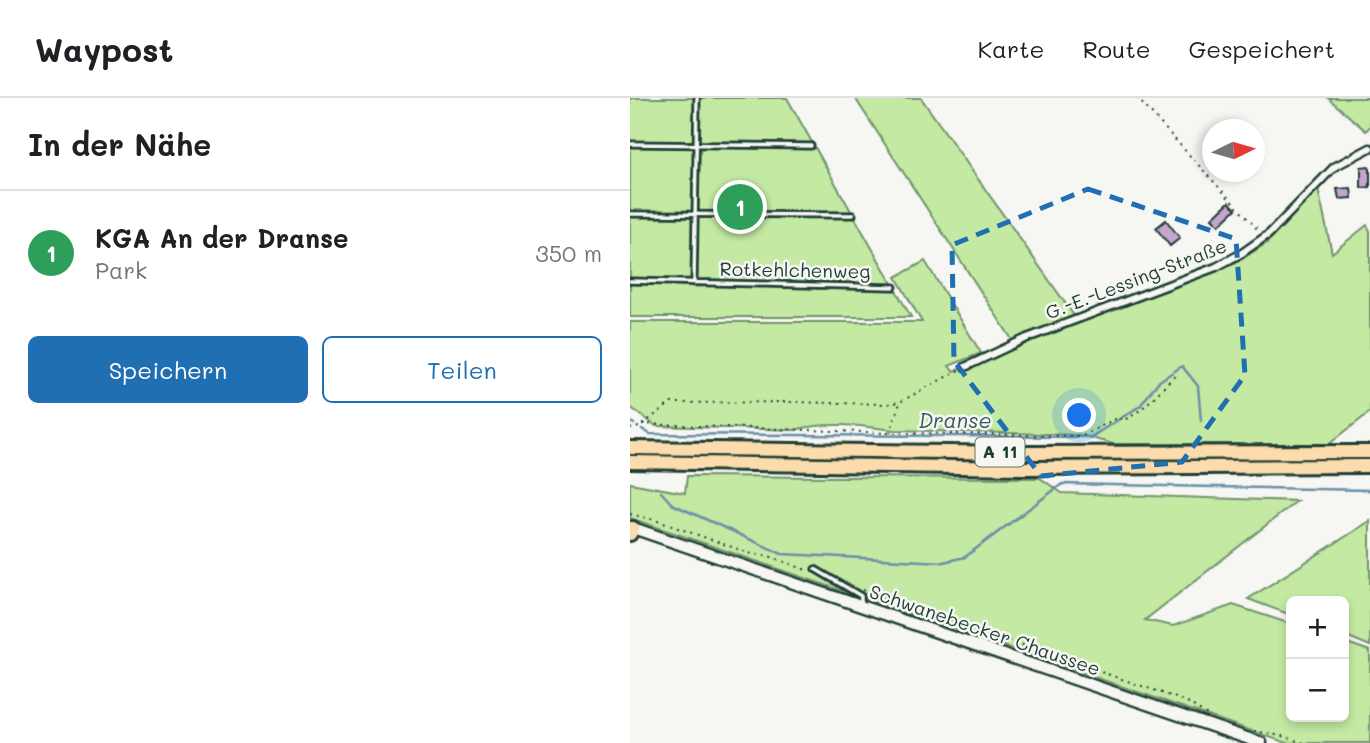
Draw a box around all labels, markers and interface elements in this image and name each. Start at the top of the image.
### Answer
text: Waypost [35,27,173,70]
text: Karte [977,33,1044,64]
text: Route [1082,33,1151,64]
text: Gespeichert [1189,33,1335,64]
north arrow [1202,119,1265,182]
text: In der Nähe [28,124,211,164]
pin: 1 [717,181,763,233]
text: KGA An der Dranse [95,221,349,255]
street label: G.-E.-Lessing-Straße [1042,232,1230,325]
text: 1 [46,238,56,268]
text: 350 m [535,238,602,268]
text: Park [95,255,147,285]
street label: Rotkehlchenweg [719,256,871,283]
button: Speichern [28,336,308,403]
button: Teilen [322,336,602,403]
your location [1062,398,1096,432]
water label: Dranse [919,406,991,433]
road number: A 11 [976,438,1024,466]
street label: Schwanebecker Chaussee [866,578,1104,681]
map controls [1286,596,1349,722]
button: + [1286,596,1349,659]
button: − [1286,659,1349,722]

